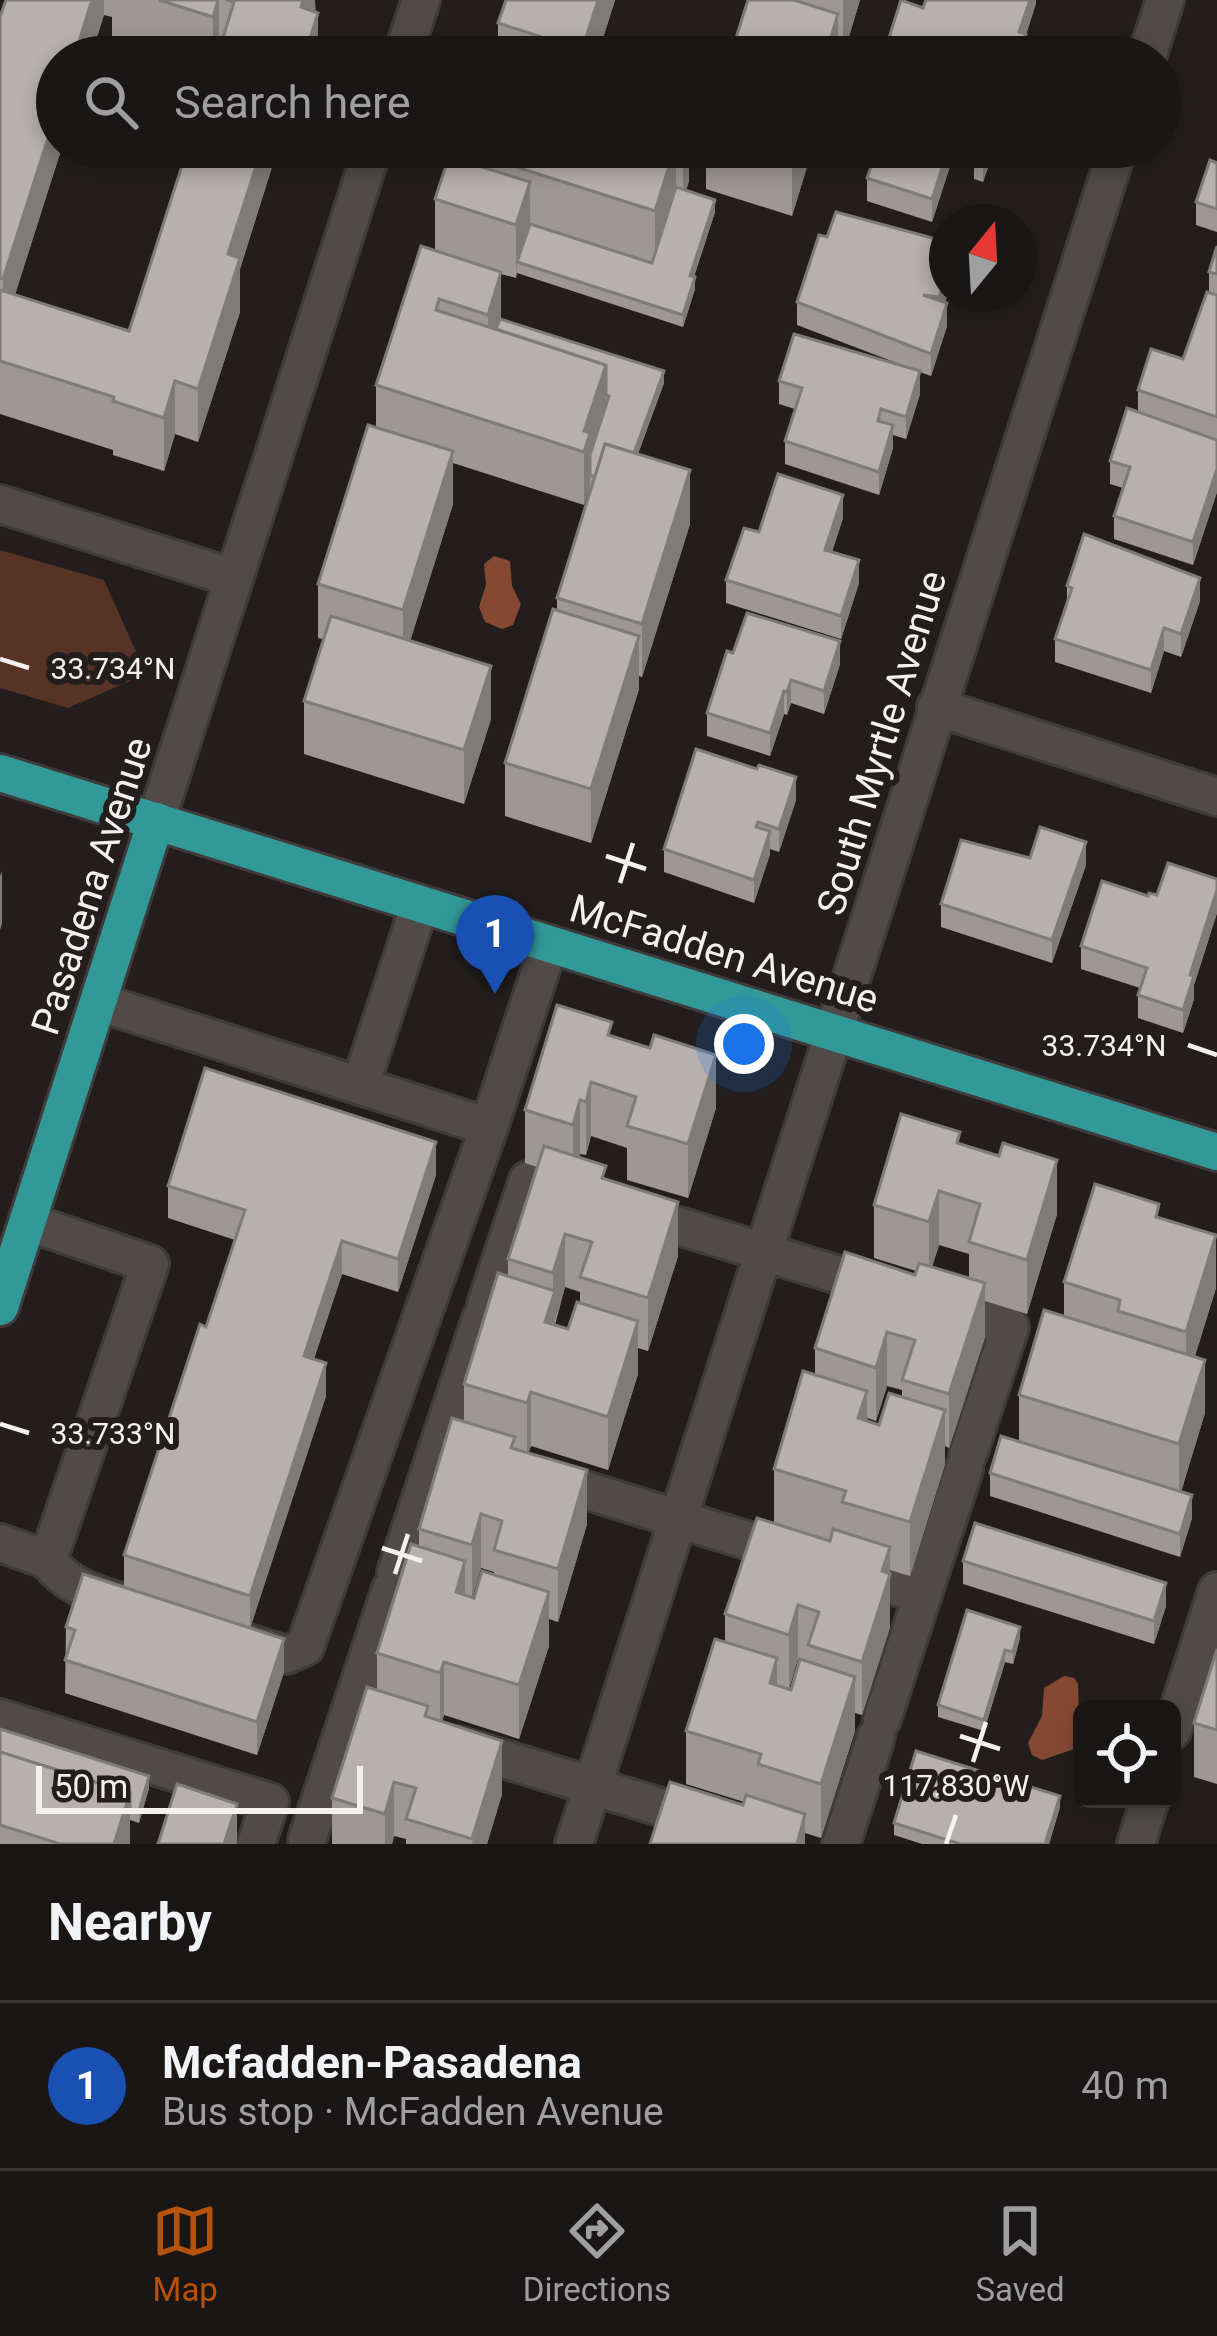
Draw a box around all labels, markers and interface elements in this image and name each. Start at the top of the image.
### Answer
search box [36,36,1181,168]
icon: search [78,69,144,135]
text: Search here [174,76,411,129]
north arrow [929,204,1037,312]
street label: South Myrtle Avenue [808,565,956,921]
text: 33.734°N [51,651,175,686]
street label: Pasadena Avenue [22,732,162,1040]
street label: McFadden Avenue [564,885,884,1023]
pin: 1 [456,895,534,994]
your location [714,1014,774,1074]
text: 33.734°N [1042,1028,1166,1063]
text: 33.733°N [51,1416,175,1451]
map controls [1073,1700,1181,1808]
button: locate [1073,1700,1181,1808]
scale bar [36,1760,363,1813]
text: 50 m [54,1767,128,1806]
text: 117.830°W [883,1768,1029,1803]
text: Nearby [48,1893,212,1952]
text: Mcfadden-Pasadena [162,2036,582,2089]
text: 1 [76,2063,98,2109]
text: 40 m [1081,2063,1169,2109]
text: Bus stop · McFadden Avenue [162,2089,664,2135]
tab: Map [152,2198,218,2309]
tab: Directions [523,2198,671,2309]
tab: Saved [976,2198,1065,2309]

